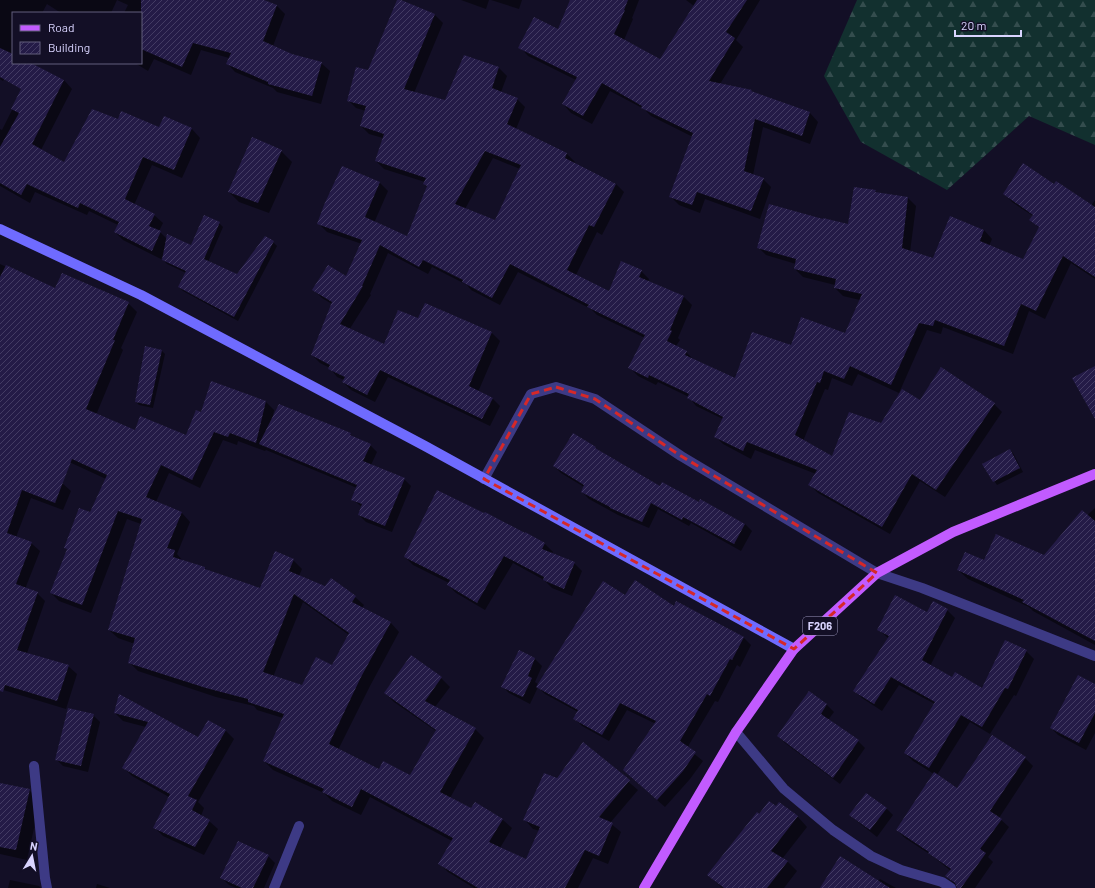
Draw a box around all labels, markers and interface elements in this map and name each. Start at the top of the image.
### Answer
legend [12,12,142,64]
scale bar [955,12,1021,38]
text: 20 m [961,18,987,32]
text: Road [48,20,75,34]
text: Building [48,40,90,54]
road number: F206 [803,617,837,635]
north arrow [12,836,52,876]
text: N [29,839,39,853]

